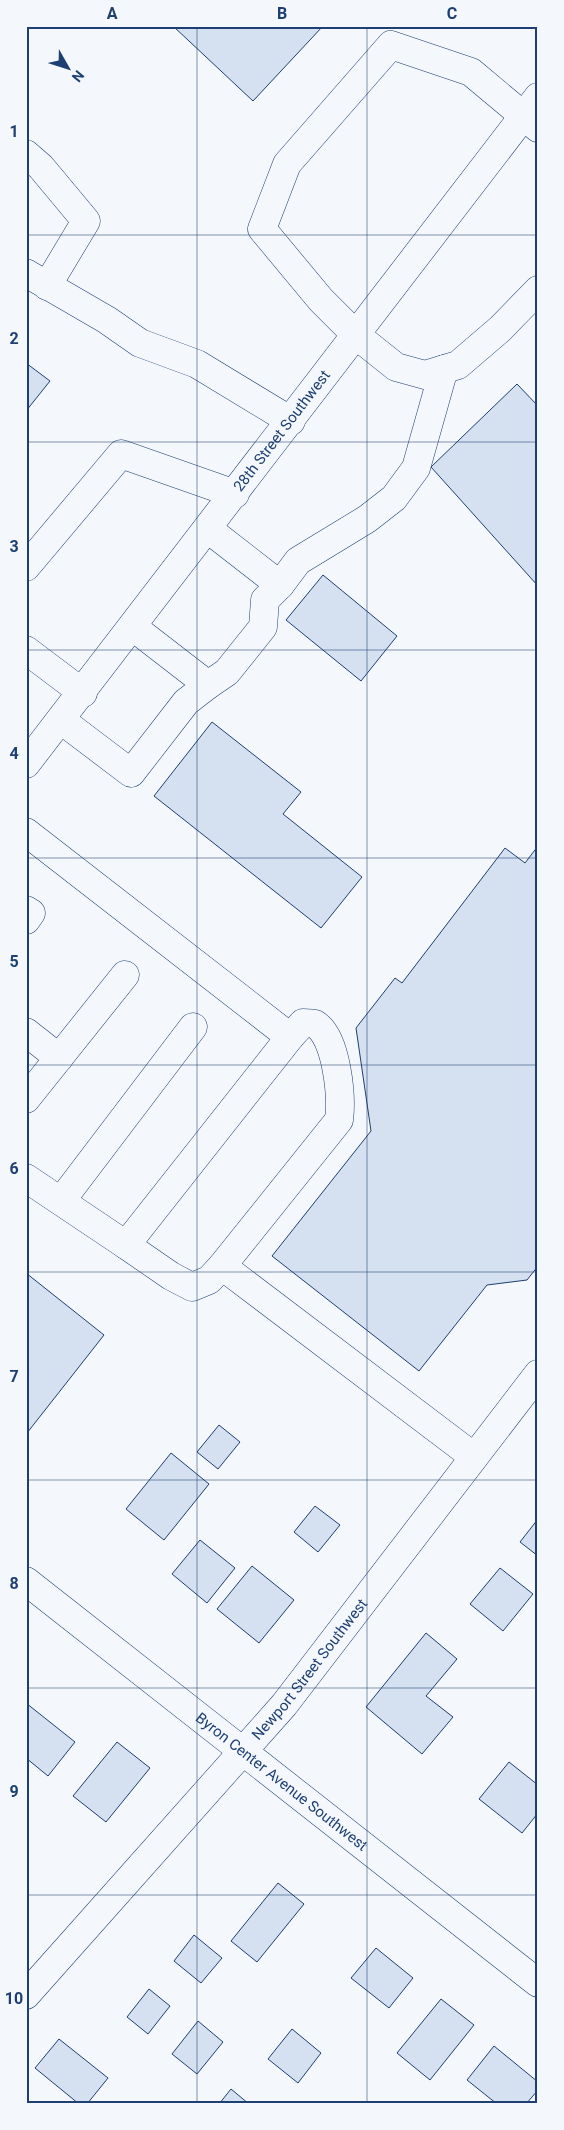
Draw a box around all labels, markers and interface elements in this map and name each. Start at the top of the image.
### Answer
text: A [107,4,118,23]
text: B [277,4,287,23]
text: C [447,4,457,23]
north arrow [42,42,92,92]
text: N [69,67,87,85]
text: 1 [9,122,19,141]
text: 2 [9,329,19,348]
street label: 28th Street Southwest [230,367,334,495]
text: 3 [9,537,19,556]
text: 4 [9,744,19,763]
text: 5 [9,952,19,971]
text: 6 [9,1159,19,1178]
text: 7 [9,1367,19,1386]
text: 8 [9,1574,19,1593]
street label: Newport Street Southwest [248,1595,371,1744]
street label: Byron Center Avenue Southwest [192,1709,371,1855]
text: 9 [9,1782,19,1801]
text: 10 [5,1989,23,2008]

